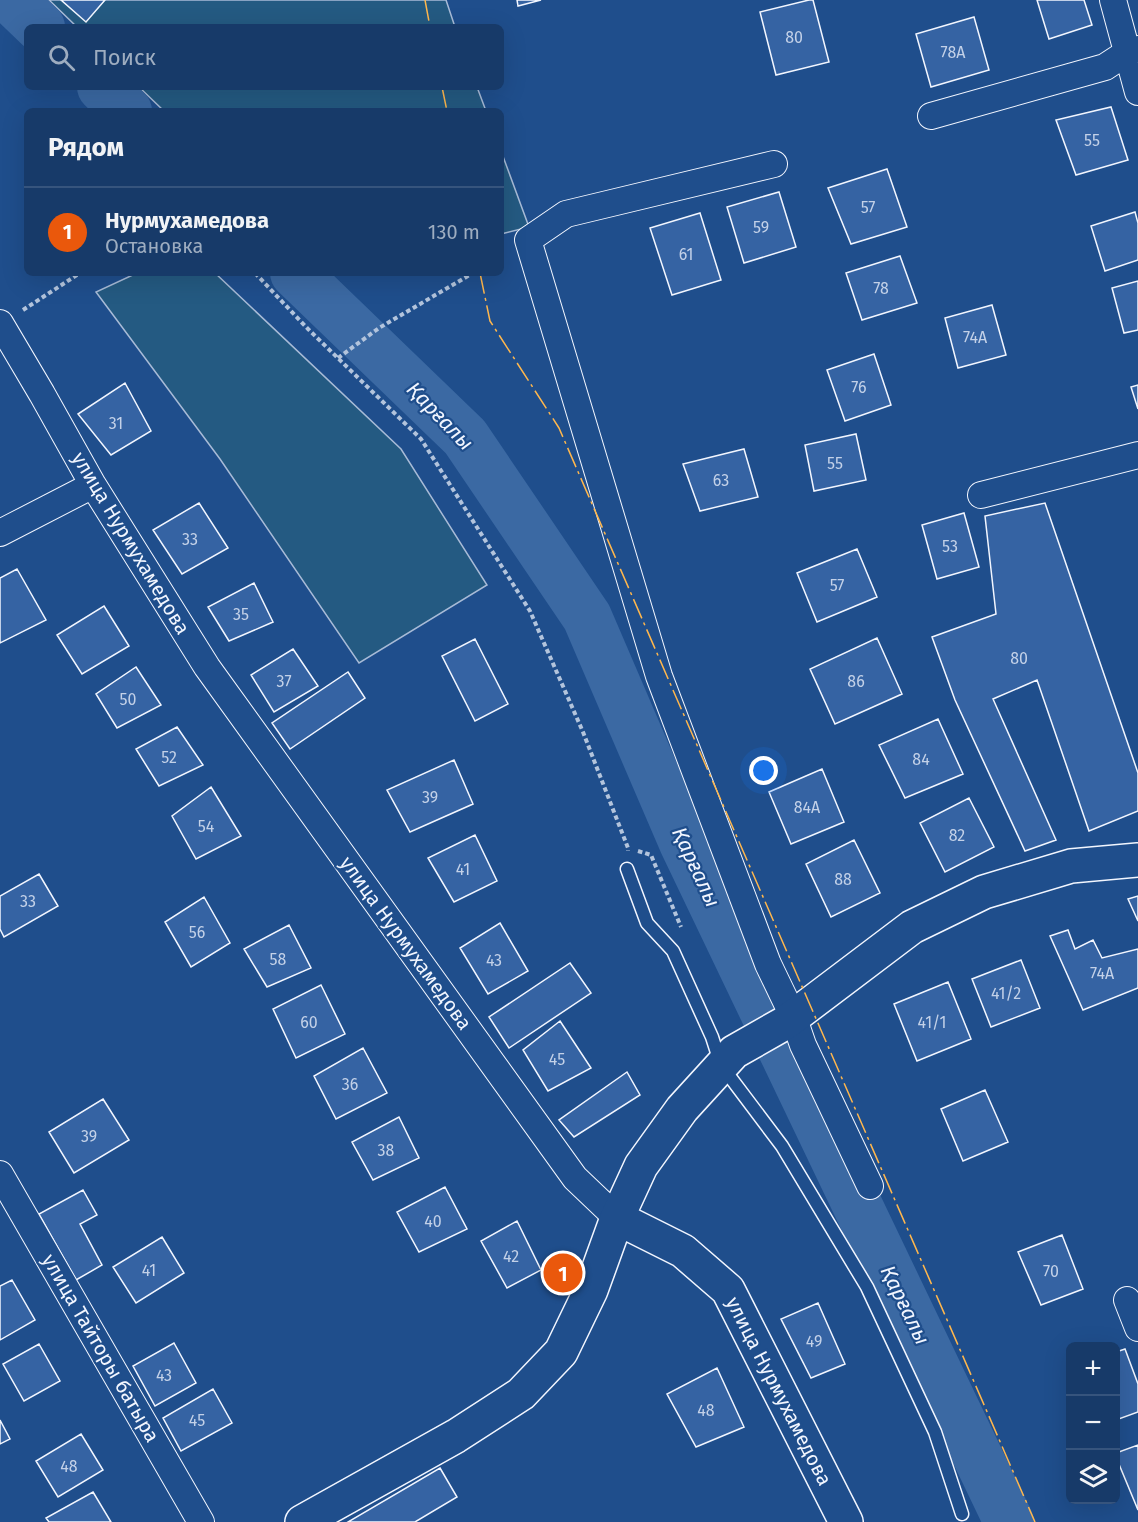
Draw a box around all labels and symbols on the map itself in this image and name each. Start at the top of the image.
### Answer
house number: 80 [785,28,803,47]
house number: 78А [941,43,966,62]
house number: 55 [1084,131,1100,150]
house number: 57 [861,198,875,217]
house number: 59 [753,218,769,237]
house number: 61 [679,245,693,264]
house number: 78 [873,279,889,298]
house number: 74А [963,328,988,347]
water label: Қарғалы [401,376,479,456]
house number: 76 [851,378,867,397]
house number: 31 [109,414,123,433]
street label: улица Нурмухамедова [67,447,195,639]
house number: 55 [827,454,843,473]
house number: 63 [713,471,729,490]
house number: 33 [182,530,198,549]
house number: 53 [942,537,958,556]
house number: 57 [830,576,844,595]
house number: 35 [233,605,249,624]
house number: 80 [1010,649,1028,668]
house number: 37 [276,672,292,691]
house number: 86 [847,672,865,691]
house number: 50 [120,690,137,709]
house number: 52 [161,748,177,767]
house number: 84 [912,750,930,769]
your location [749,756,778,785]
house number: 39 [422,788,438,807]
house number: 84А [794,798,821,817]
house number: 54 [198,817,215,836]
water label: Қарғалы [666,823,726,911]
house number: 82 [949,826,965,845]
street label: улица Нурмухамедова [335,852,477,1034]
house number: 41 [456,860,470,879]
house number: 88 [834,870,852,889]
house number: 33 [20,892,36,911]
house number: 56 [189,923,205,942]
house number: 58 [270,950,287,969]
house number: 43 [486,951,502,970]
house number: 74А [1090,964,1115,983]
house number: 41/2 [991,984,1021,1003]
house number: 60 [300,1013,318,1032]
house number: 41/1 [918,1013,946,1032]
house number: 45 [549,1050,565,1069]
house number: 36 [342,1075,358,1094]
house number: 39 [81,1127,97,1146]
house number: 38 [378,1141,395,1160]
house number: 40 [424,1212,442,1231]
house number: 42 [503,1247,519,1266]
street label: улица Тайторы батыра [37,1250,165,1446]
pin: 1 [544,1250,582,1296]
house number: 41 [142,1261,156,1280]
water label: Қарғалы [875,1261,935,1349]
house number: 70 [1043,1262,1059,1281]
street label: улица Нурмухамедова [721,1293,837,1489]
house number: 49 [806,1332,822,1351]
house number: 43 [156,1366,172,1385]
house number: 48 [697,1401,715,1420]
house number: 45 [189,1411,205,1430]
house number: 48 [60,1457,78,1476]

